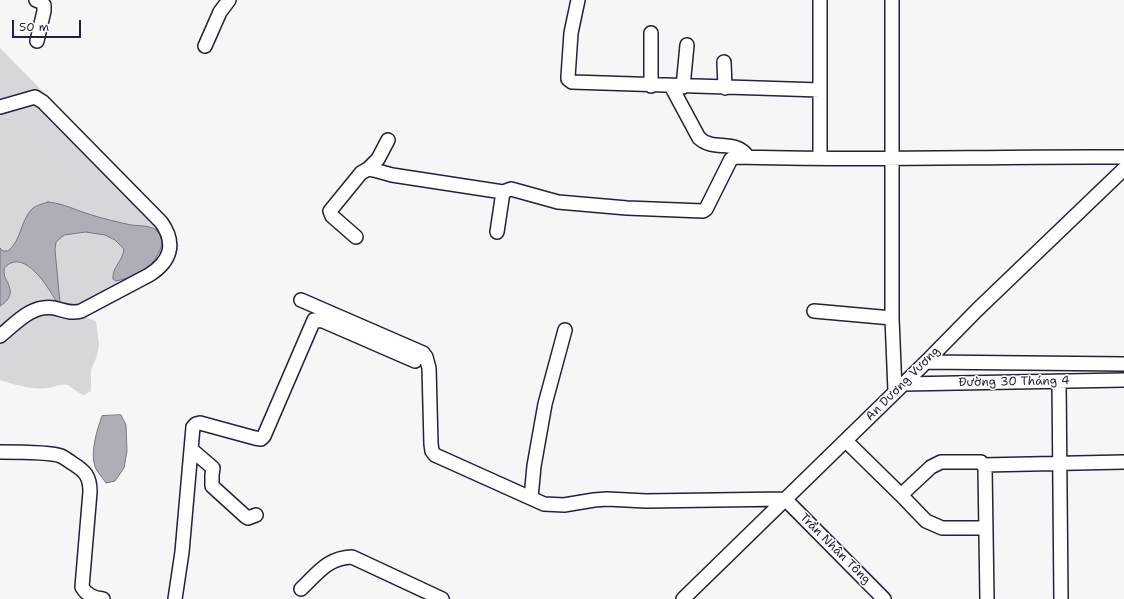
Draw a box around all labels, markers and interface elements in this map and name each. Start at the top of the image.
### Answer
scale bar [14,12,83,38]
text: 50 m [19,19,49,35]
street label: An Dương Vương [863,344,943,424]
street label: Đường 30 Tháng 4 [958,374,1070,390]
street label: Trần Nhân Tông [797,511,873,587]

